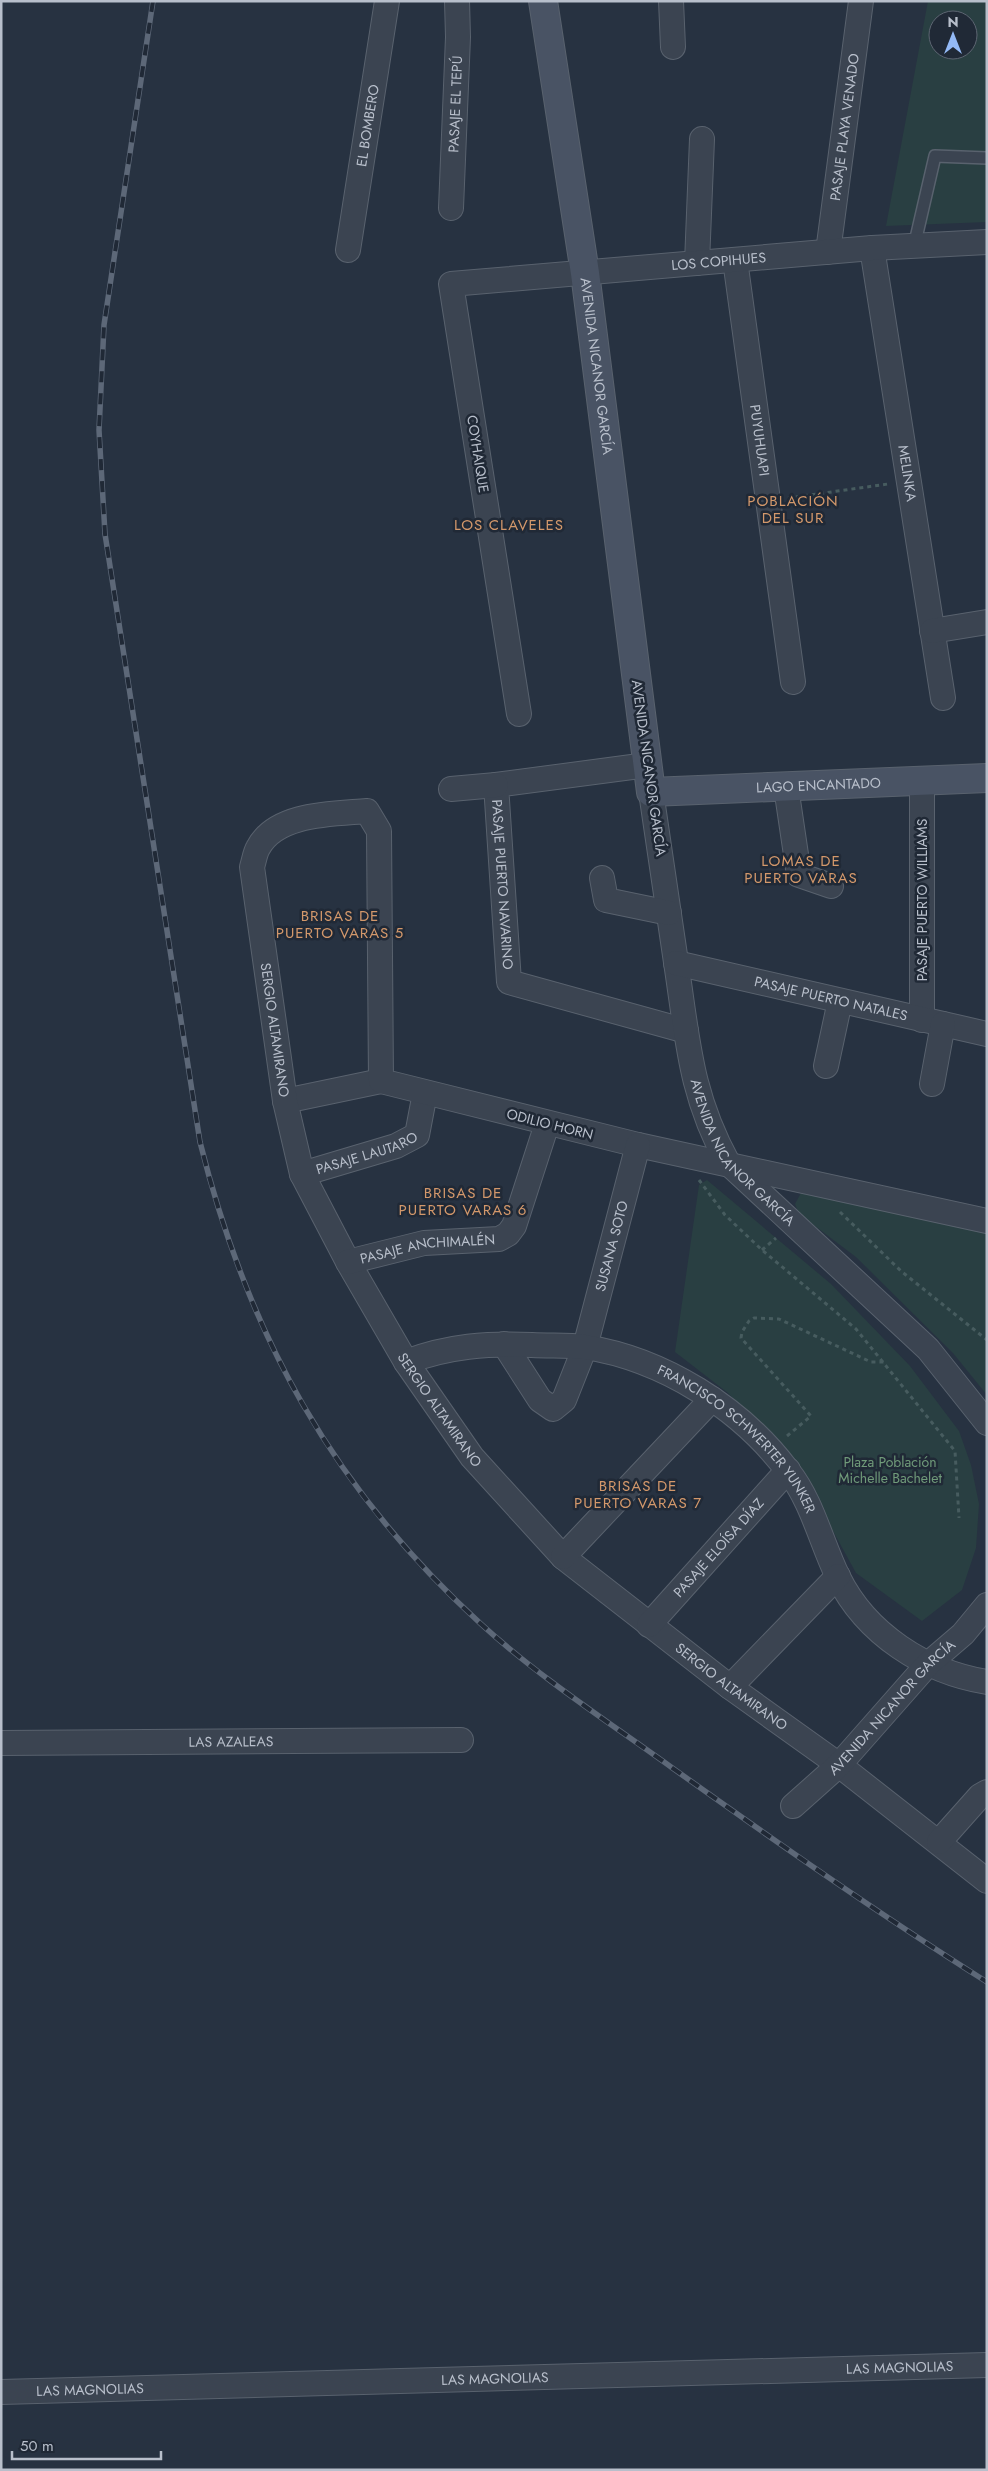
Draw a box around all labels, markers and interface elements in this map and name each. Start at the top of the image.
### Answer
north arrow [928,10,978,60]
text: N [947,12,959,32]
street label: PASAJE PLAYA VENADO [825,52,864,202]
street label: PASAJE EL TEPÚ [443,55,467,153]
street label: EL BOMBERO [351,83,384,168]
street label: LOS COPIHUES [671,247,767,275]
street label: AVENIDA NICANOR GARCÍA [576,276,618,457]
street label: PUYUHUAPI [745,403,775,477]
street label: COYHAIQUE [462,414,494,494]
street label: MELINKA [893,444,922,504]
district label: POBLACIÓN DEL SUR [747,490,839,529]
district label: LOS CLAVELES [454,514,564,536]
street label: AVENIDA NICANOR GARCÍA [627,678,671,858]
street label: LAGO ENCANTADO [756,772,881,798]
street label: PASAJE PUERTO NAVARINO [487,799,518,970]
street label: PASAJE PUERTO WILLIAMS [912,818,932,981]
district label: LOMAS DE PUERTO VARAS [744,850,858,889]
district label: BRISAS DE PUERTO VARAS 5 [276,905,404,944]
street label: SERGIO ALTAMIRANO [256,961,294,1098]
street label: PASAJE PUERTO NATALES [753,971,910,1026]
street label: AVENIDA NICANOR GARCÍA [686,1077,800,1231]
street label: ODILIO HORN [505,1104,595,1144]
street label: PASAJE LAUTARO [313,1126,421,1179]
district label: BRISAS DE PUERTO VARAS 6 [399,1182,527,1221]
street label: SUSANA SOTO [590,1199,633,1293]
street label: PASAJE ANCHIMALÉN [358,1229,495,1269]
street label: SERGIO ALTAMIRANO [393,1349,486,1472]
street label: FRANCISCO SCHWERTER YUNKER [654,1360,821,1516]
park label: Plaza Población Michelle Bachelet [838,1452,942,1488]
district label: BRISAS DE PUERTO VARAS 7 [574,1475,702,1514]
street label: PASAJE ELOÍSA DÍAZ [669,1493,769,1602]
street label: AVENIDA NICANOR GARCÍA [824,1634,960,1780]
street label: SERGIO ALTAMIRANO [671,1638,792,1735]
street label: LAS AZALEAS [188,1731,274,1752]
street label: LAS MAGNOLIAS [846,2356,954,2379]
street label: LAS MAGNOLIAS [441,2367,549,2390]
street label: LAS MAGNOLIAS [36,2378,144,2401]
scale bar [12,2428,161,2460]
text: 50 m [20,2435,54,2457]

